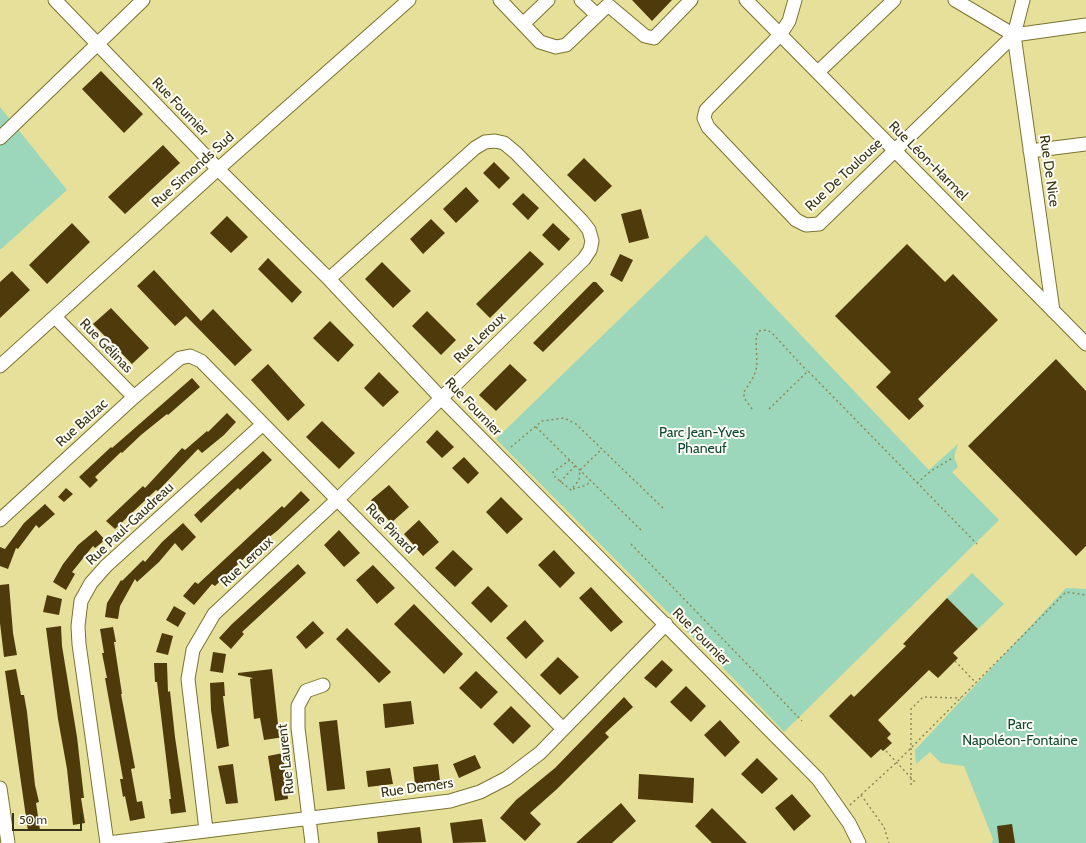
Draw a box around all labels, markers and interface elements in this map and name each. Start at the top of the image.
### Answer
street label: Rue Fournier [148,74,212,140]
street label: Rue Léon-Harmel [885,118,971,204]
street label: Rue Simonds Sud [148,129,238,211]
street label: Rue De Nice [1036,134,1062,208]
street label: Rue De Toulouse [802,135,886,215]
street label: Rue Leroux [450,309,510,367]
street label: Rue Gélinas [76,315,136,377]
street label: Rue Fournier [441,374,505,440]
street label: Rue Balzac [53,395,111,451]
park label: Parc Jean-Yves Phaneuf [659,425,745,458]
street label: Rue Paul-Gaudreau [83,479,177,569]
street label: Rue Pinard [362,500,418,558]
street label: Rue Leroux [217,533,277,591]
street label: Rue Fournier [669,605,733,669]
park label: Parc Napoléon-Fontaine [962,717,1078,750]
street label: Rue Laurent [274,723,298,795]
street label: Rue Demers [380,775,454,801]
scale bar [14,805,84,831]
text: 50 m [19,812,47,827]

